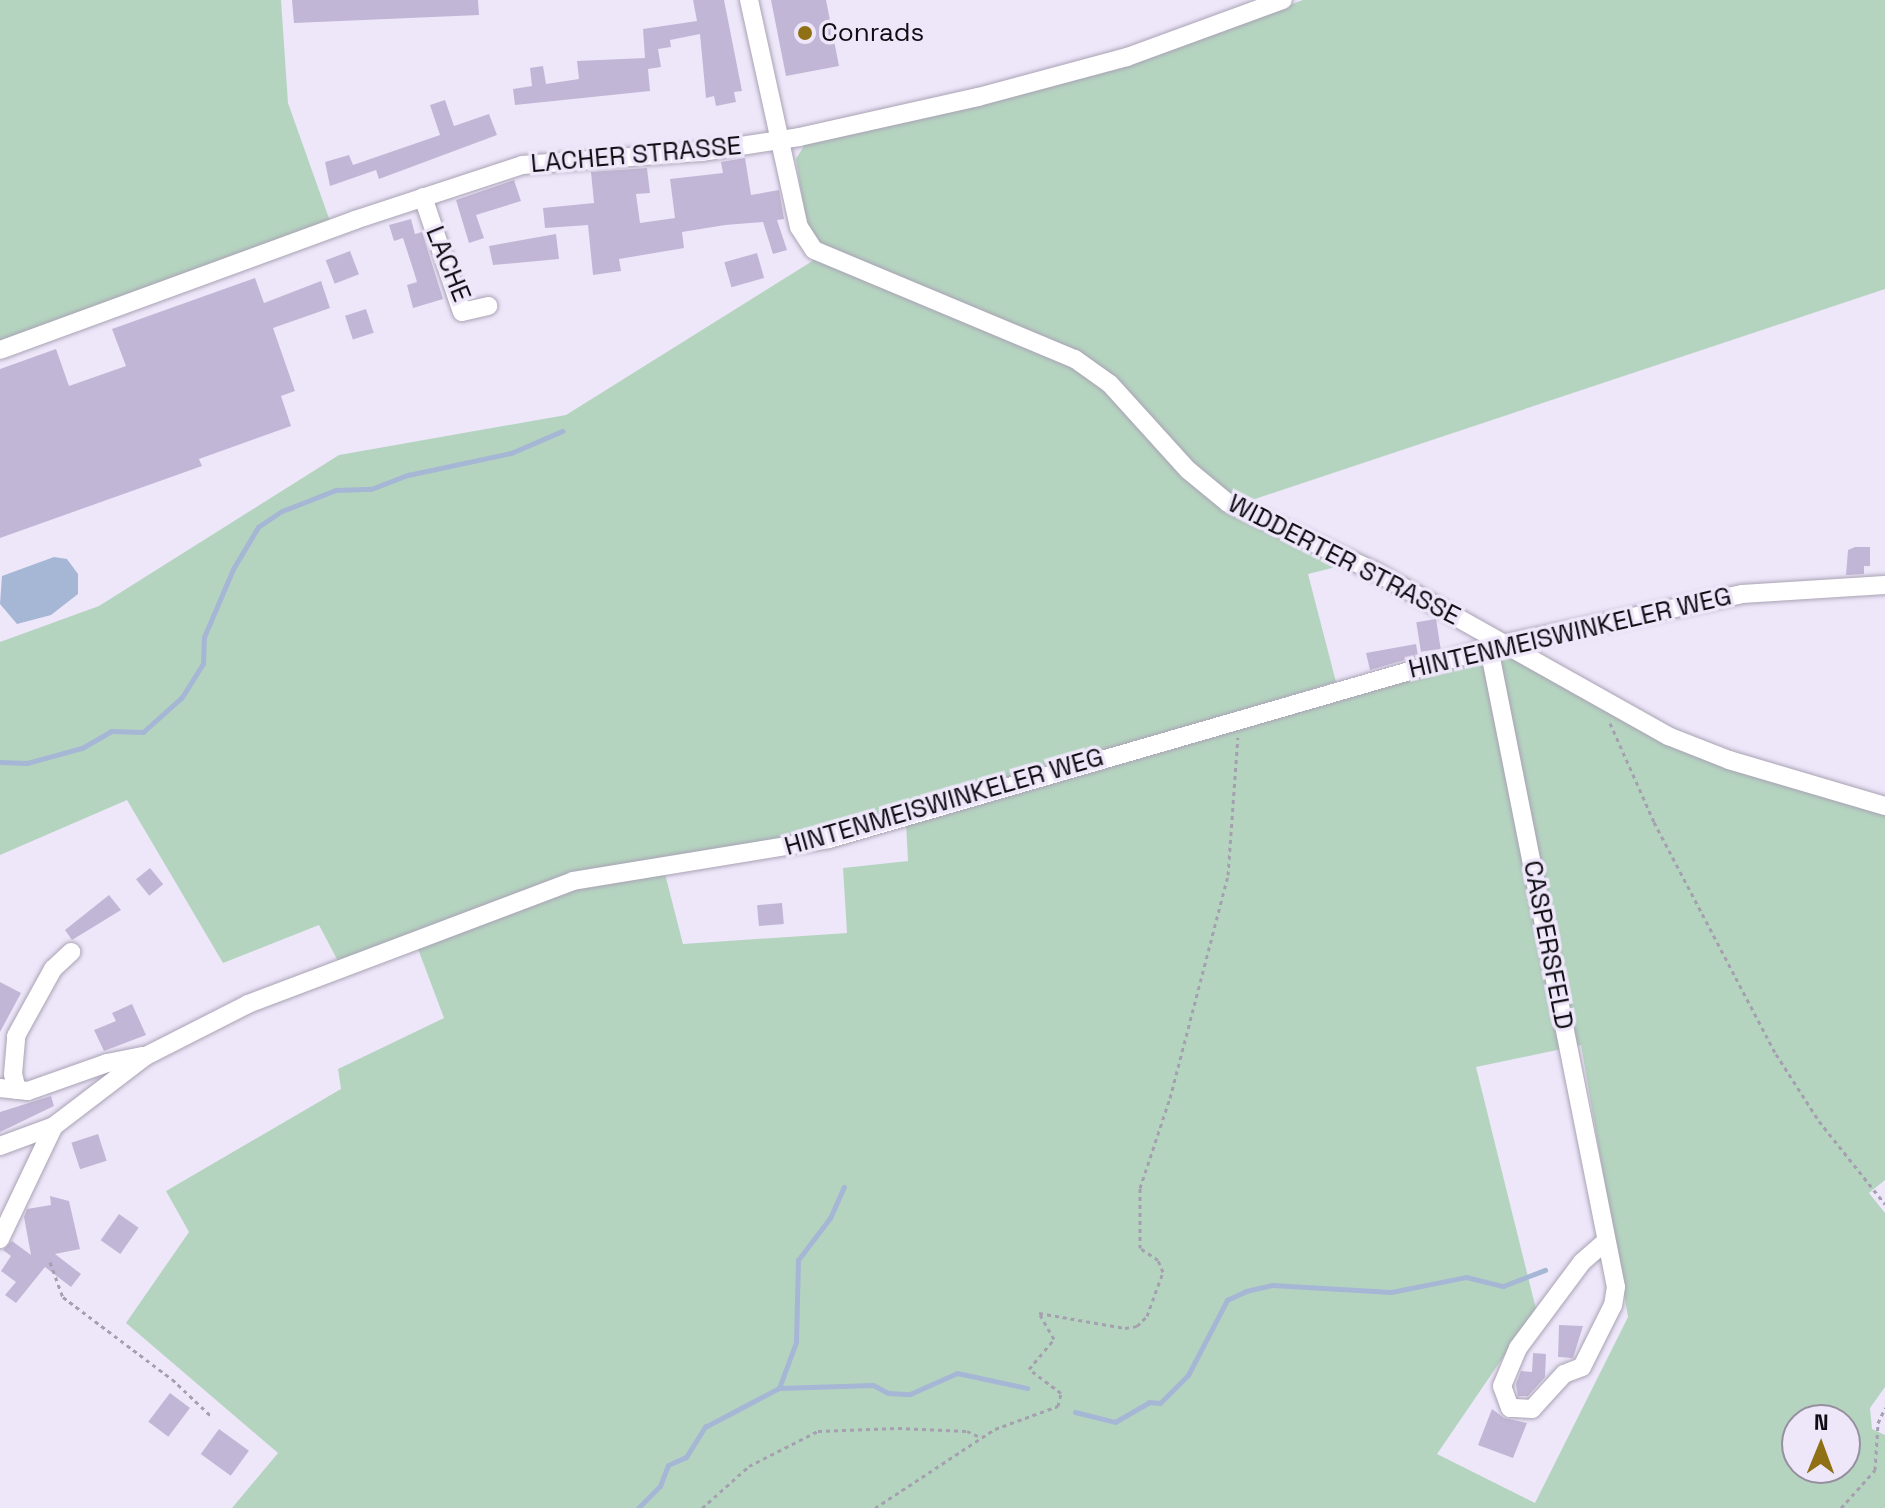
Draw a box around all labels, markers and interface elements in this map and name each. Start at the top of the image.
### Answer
place label: Conrads [821,17,924,49]
marker: Conrads [796,24,814,42]
street label: LACHER STRASSE [529,130,743,180]
street label: LACHE [419,222,477,306]
street label: WIDDERTER STRASSE [1223,488,1465,632]
street label: HINTENMEISWINKELER WEG [1405,581,1735,685]
street label: HINTENMEISWINKELER WEG [781,741,1107,863]
street label: CASPERSFELD [1516,858,1580,1032]
north arrow [1781,1404,1861,1484]
text: N [1814,1408,1829,1436]

